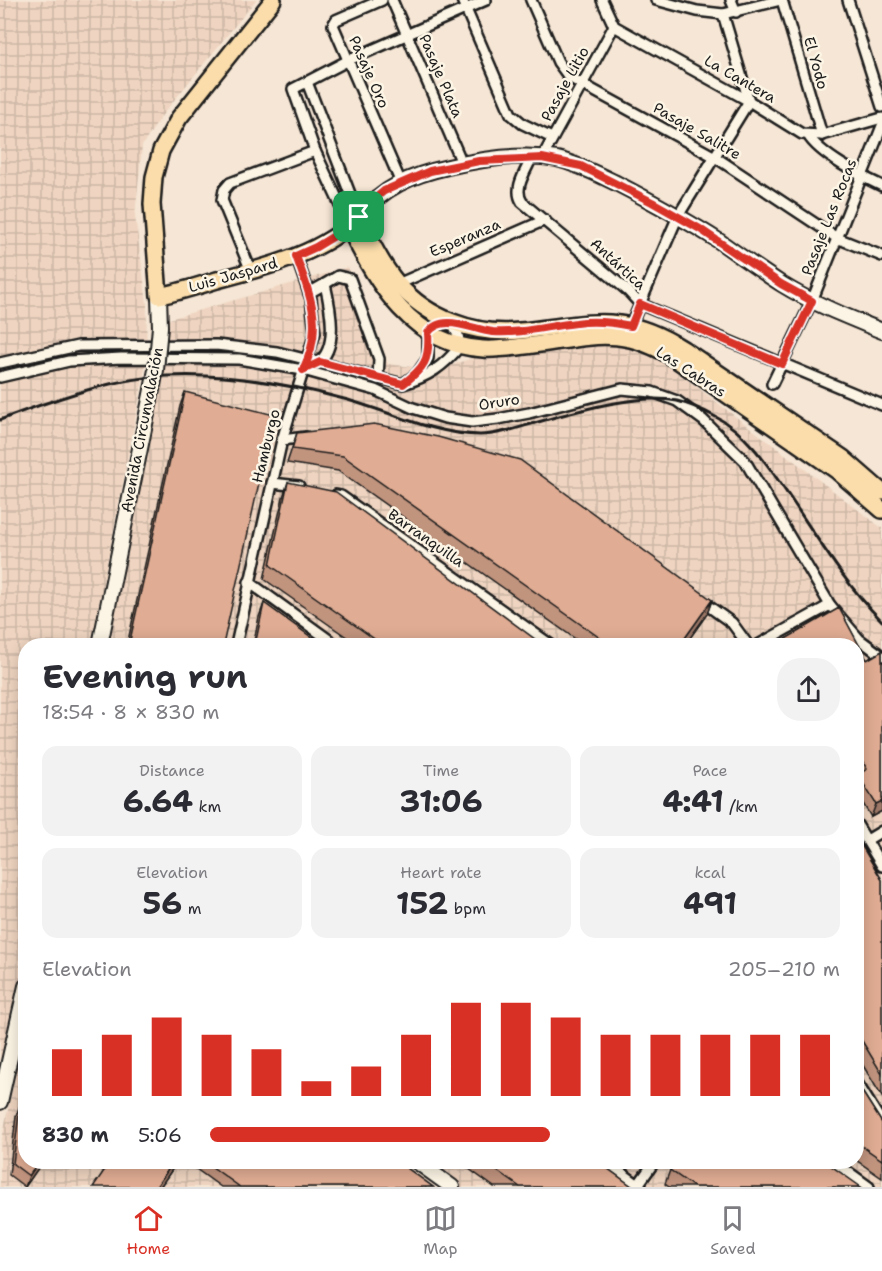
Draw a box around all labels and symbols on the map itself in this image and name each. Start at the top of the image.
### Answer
street label: Pasaje Plata [414,31,468,121]
street label: Pasaje Oro [344,33,394,111]
street label: El Yodo [799,34,833,92]
street label: Pasaje Litio [536,43,594,125]
street label: La Cantera [701,50,780,108]
street label: Pasaje Salitre [649,98,745,164]
street label: Pasaje Las Rocas [796,156,862,278]
pin [333,191,384,242]
street label: Esperanza [426,214,504,262]
street label: Antártica [586,234,651,295]
street label: Luis Jaspard [186,253,280,297]
street label: Las Cabras [652,342,730,402]
street label: Avenida Circunvalación [116,346,168,514]
street label: Oruro [477,389,521,415]
street label: Hamburgo [247,407,285,485]
street label: Barranquilla [384,504,469,572]

